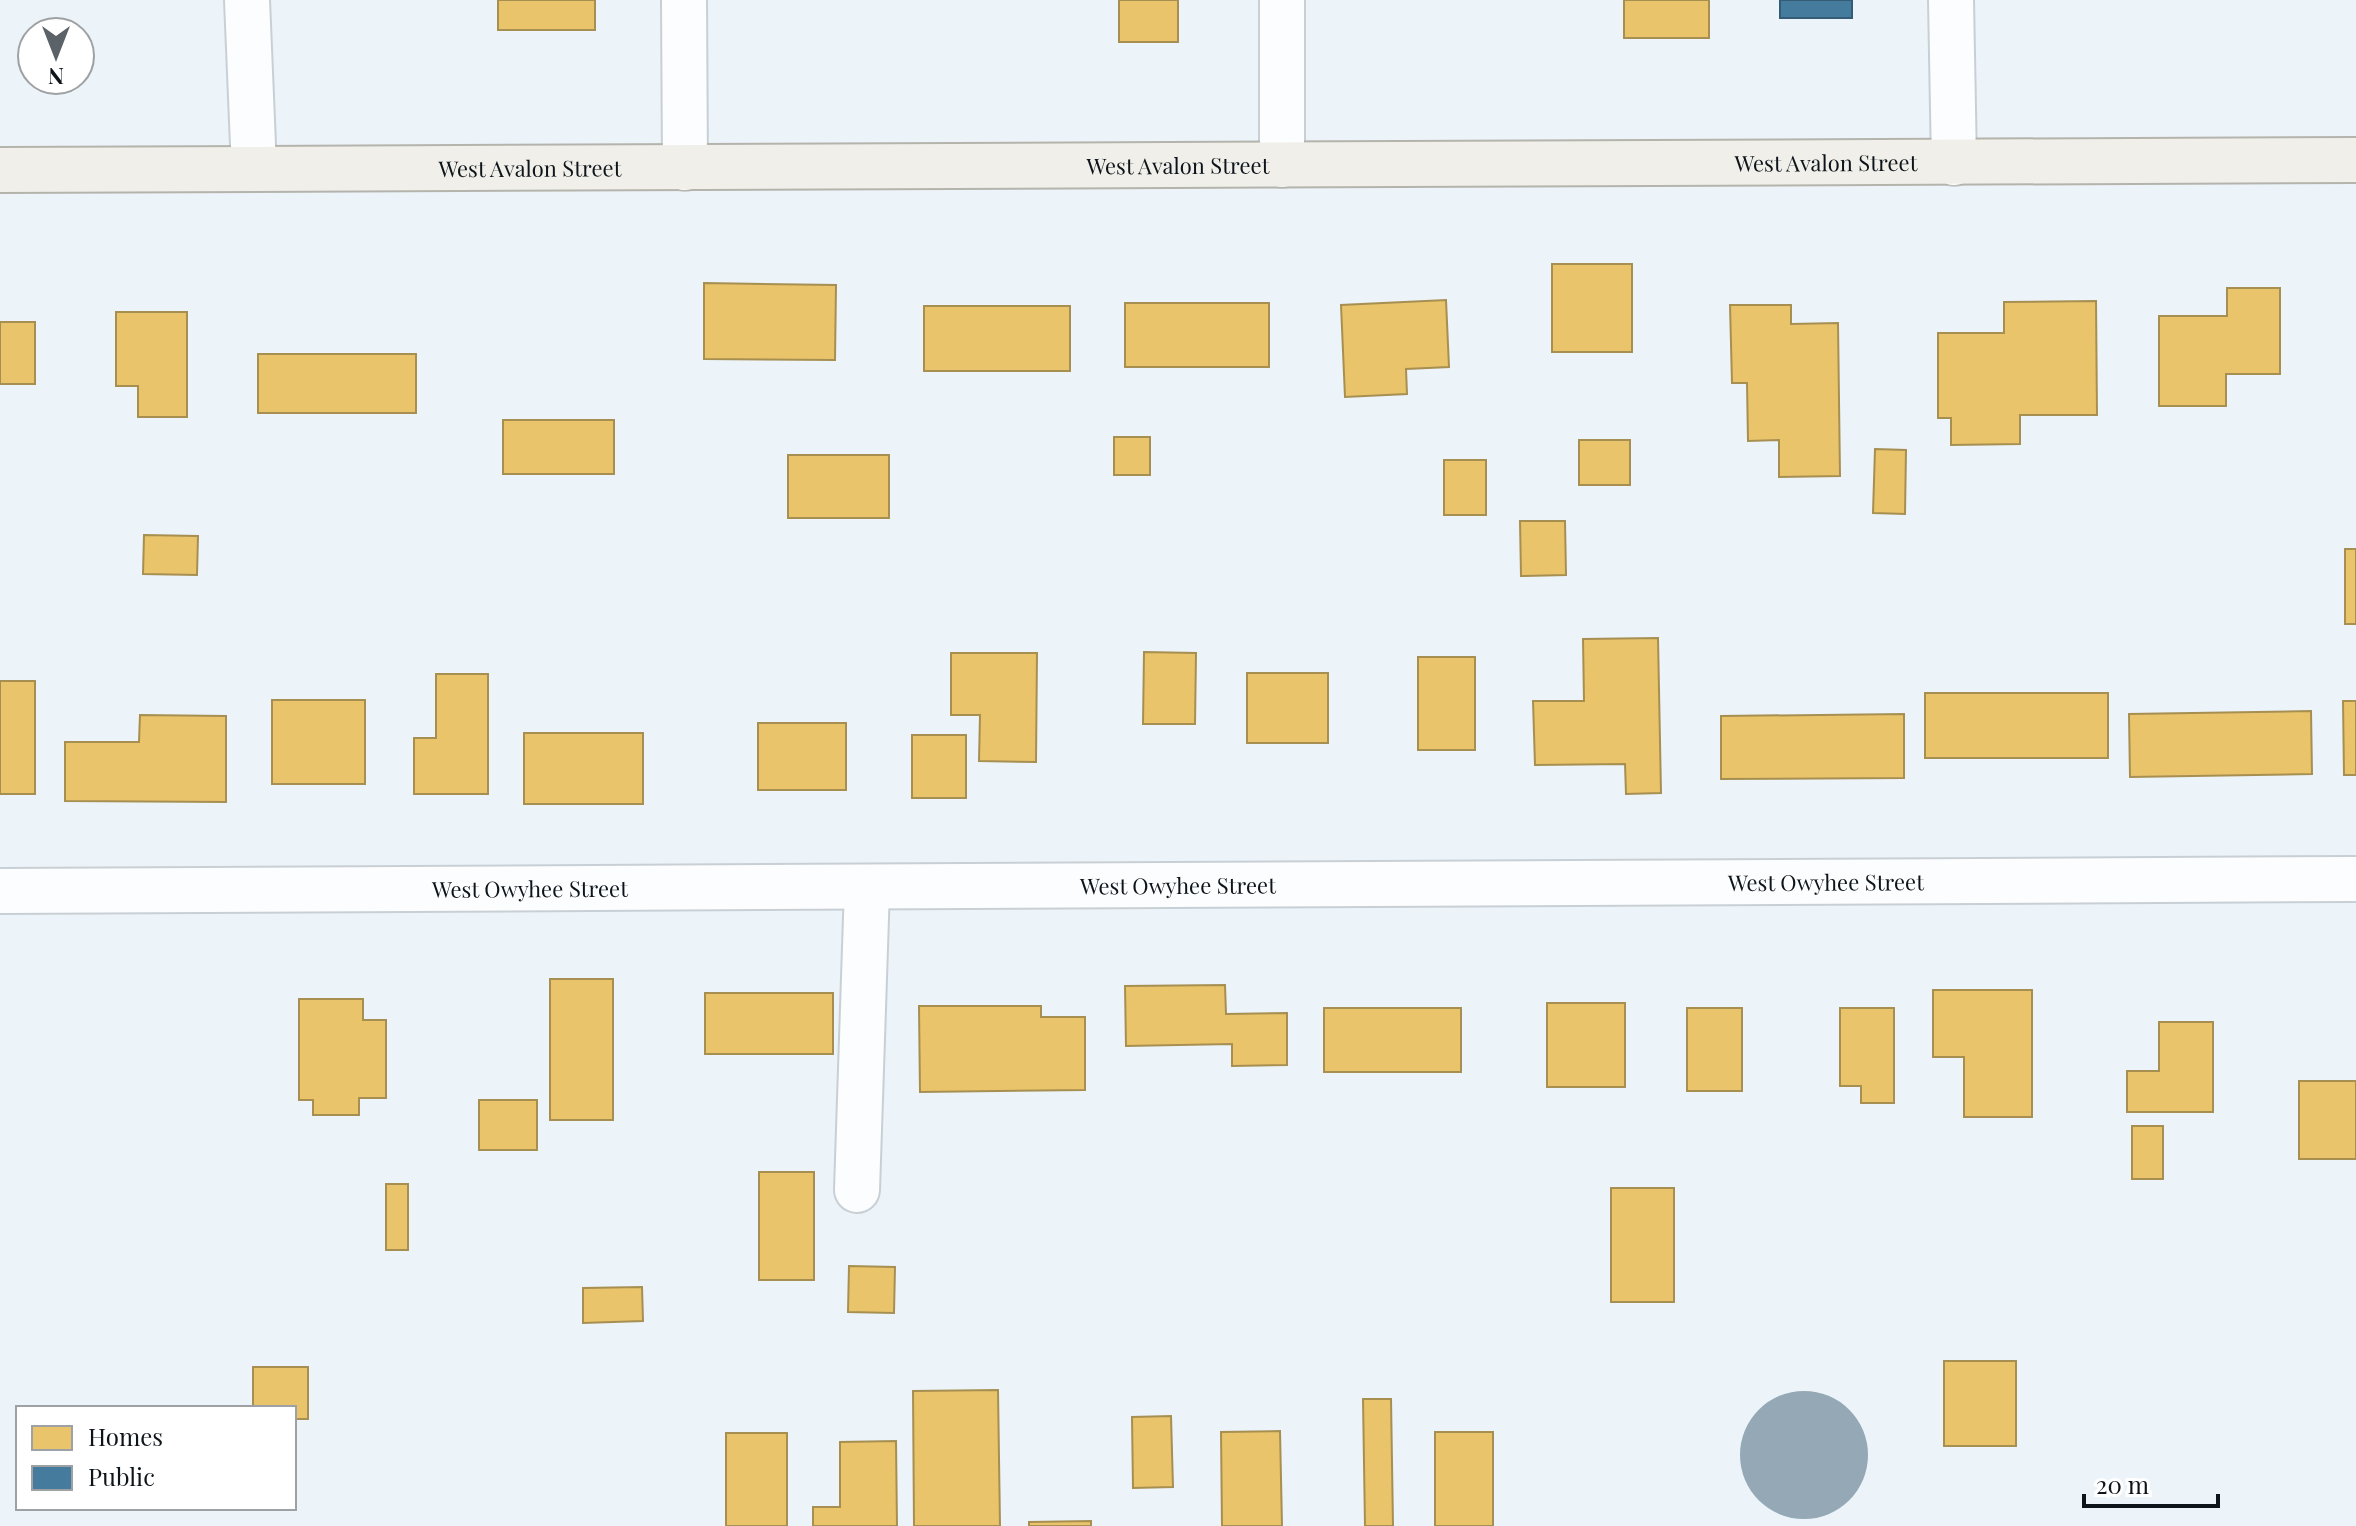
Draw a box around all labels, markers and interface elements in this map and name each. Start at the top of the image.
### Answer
north arrow [16,16,96,96]
text: N [48,62,64,92]
street label: West Avalon Street [1733,147,1919,178]
street label: West Avalon Street [1085,150,1271,180]
street label: West Avalon Street [437,152,623,183]
street label: West Owyhee Street [1727,866,1925,897]
street label: West Owyhee Street [1079,869,1277,901]
street label: West Owyhee Street [431,873,629,904]
legend [16,1406,296,1510]
text: Homes [88,1420,163,1452]
scale bar [2084,1458,2218,1508]
text: Public [88,1460,155,1492]
text: 20 m [2096,1468,2149,1500]

